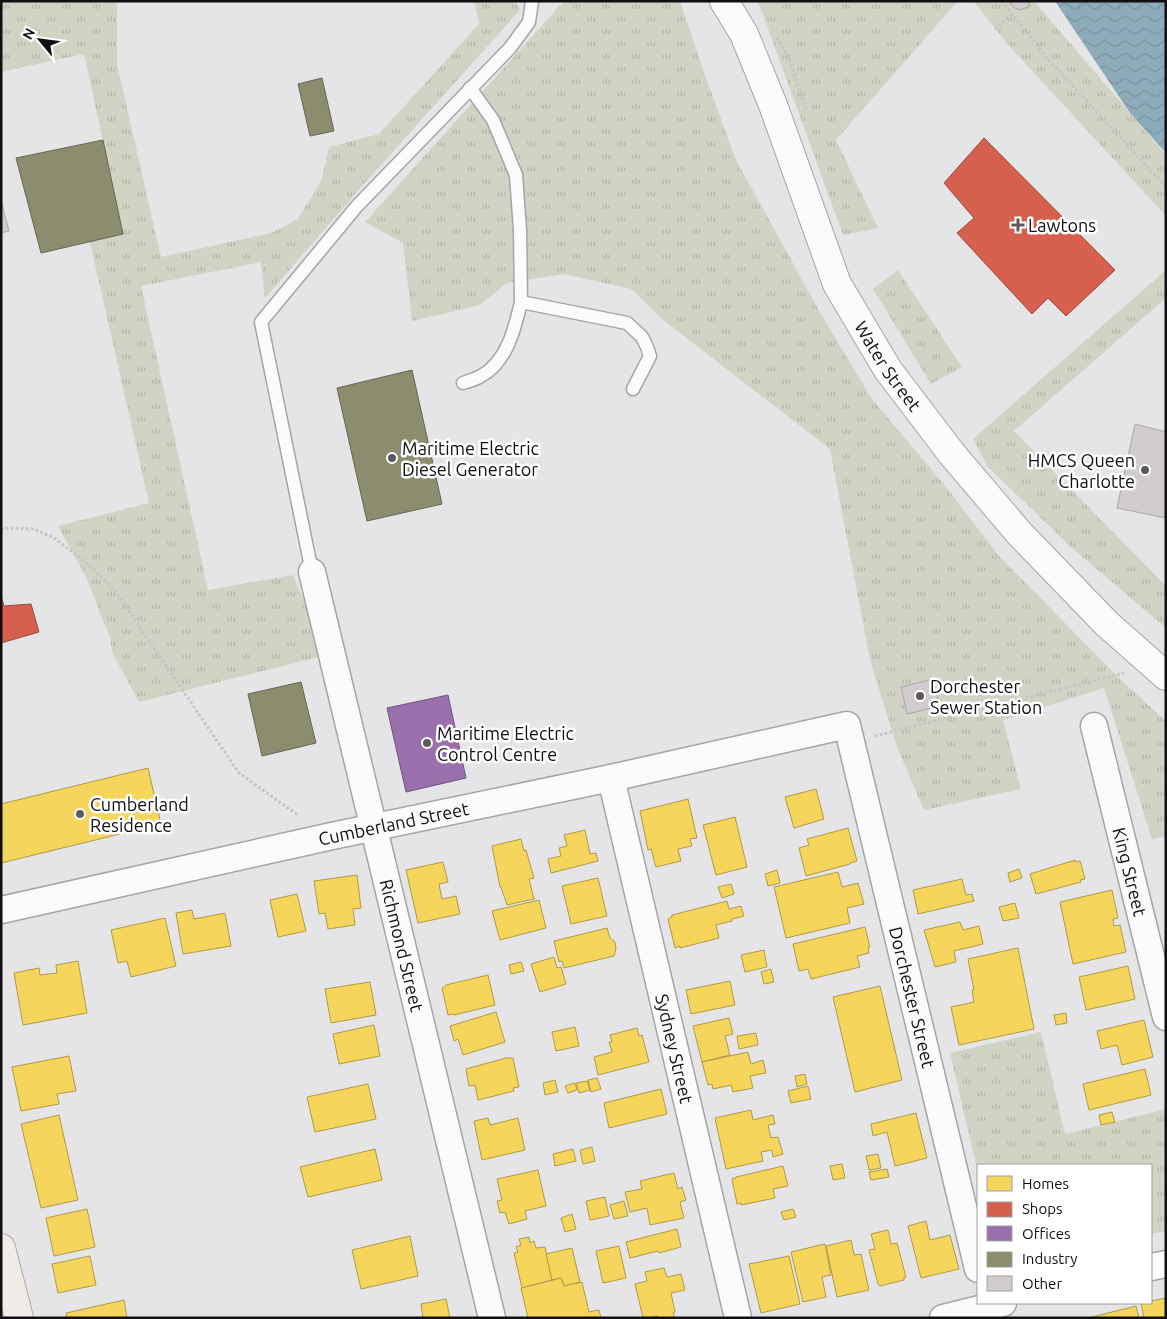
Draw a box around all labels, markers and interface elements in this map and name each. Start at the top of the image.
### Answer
north arrow [15,15,65,65]
text: N [19,25,38,42]
place label: Lawtons [1028,215,1096,235]
marker: Lawtons [1012,219,1024,231]
street label: Water Street [851,317,925,415]
place label: Maritime Electric Diesel Generator [402,438,539,479]
place label: HMCS Queen Charlotte [1028,450,1135,491]
marker: Maritime Electric Diesel Generator [386,452,398,464]
marker: HMCS Queen Charlotte [1139,464,1151,476]
place label: Dorchester Sewer Station [930,676,1042,717]
marker: Dorchester Sewer Station [914,690,926,702]
place label: Maritime Electric Control Centre [437,723,574,764]
marker: Maritime Electric Control Centre [421,737,433,749]
place label: Cumberland Residence [90,794,189,835]
street label: Cumberland Street [316,798,471,849]
marker: Cumberland Residence [74,808,86,820]
street label: King Street [1109,825,1151,918]
street label: Richmond Street [376,877,428,1014]
street label: Dorchester Street [886,925,939,1070]
street label: Sydney Street [652,992,697,1105]
legend [977,1164,1152,1304]
text: Homes [1022,1175,1069,1192]
text: Shops [1022,1200,1063,1217]
text: Offices [1022,1225,1070,1242]
text: Industry [1022,1250,1077,1267]
text: Other [1022,1275,1062,1292]

